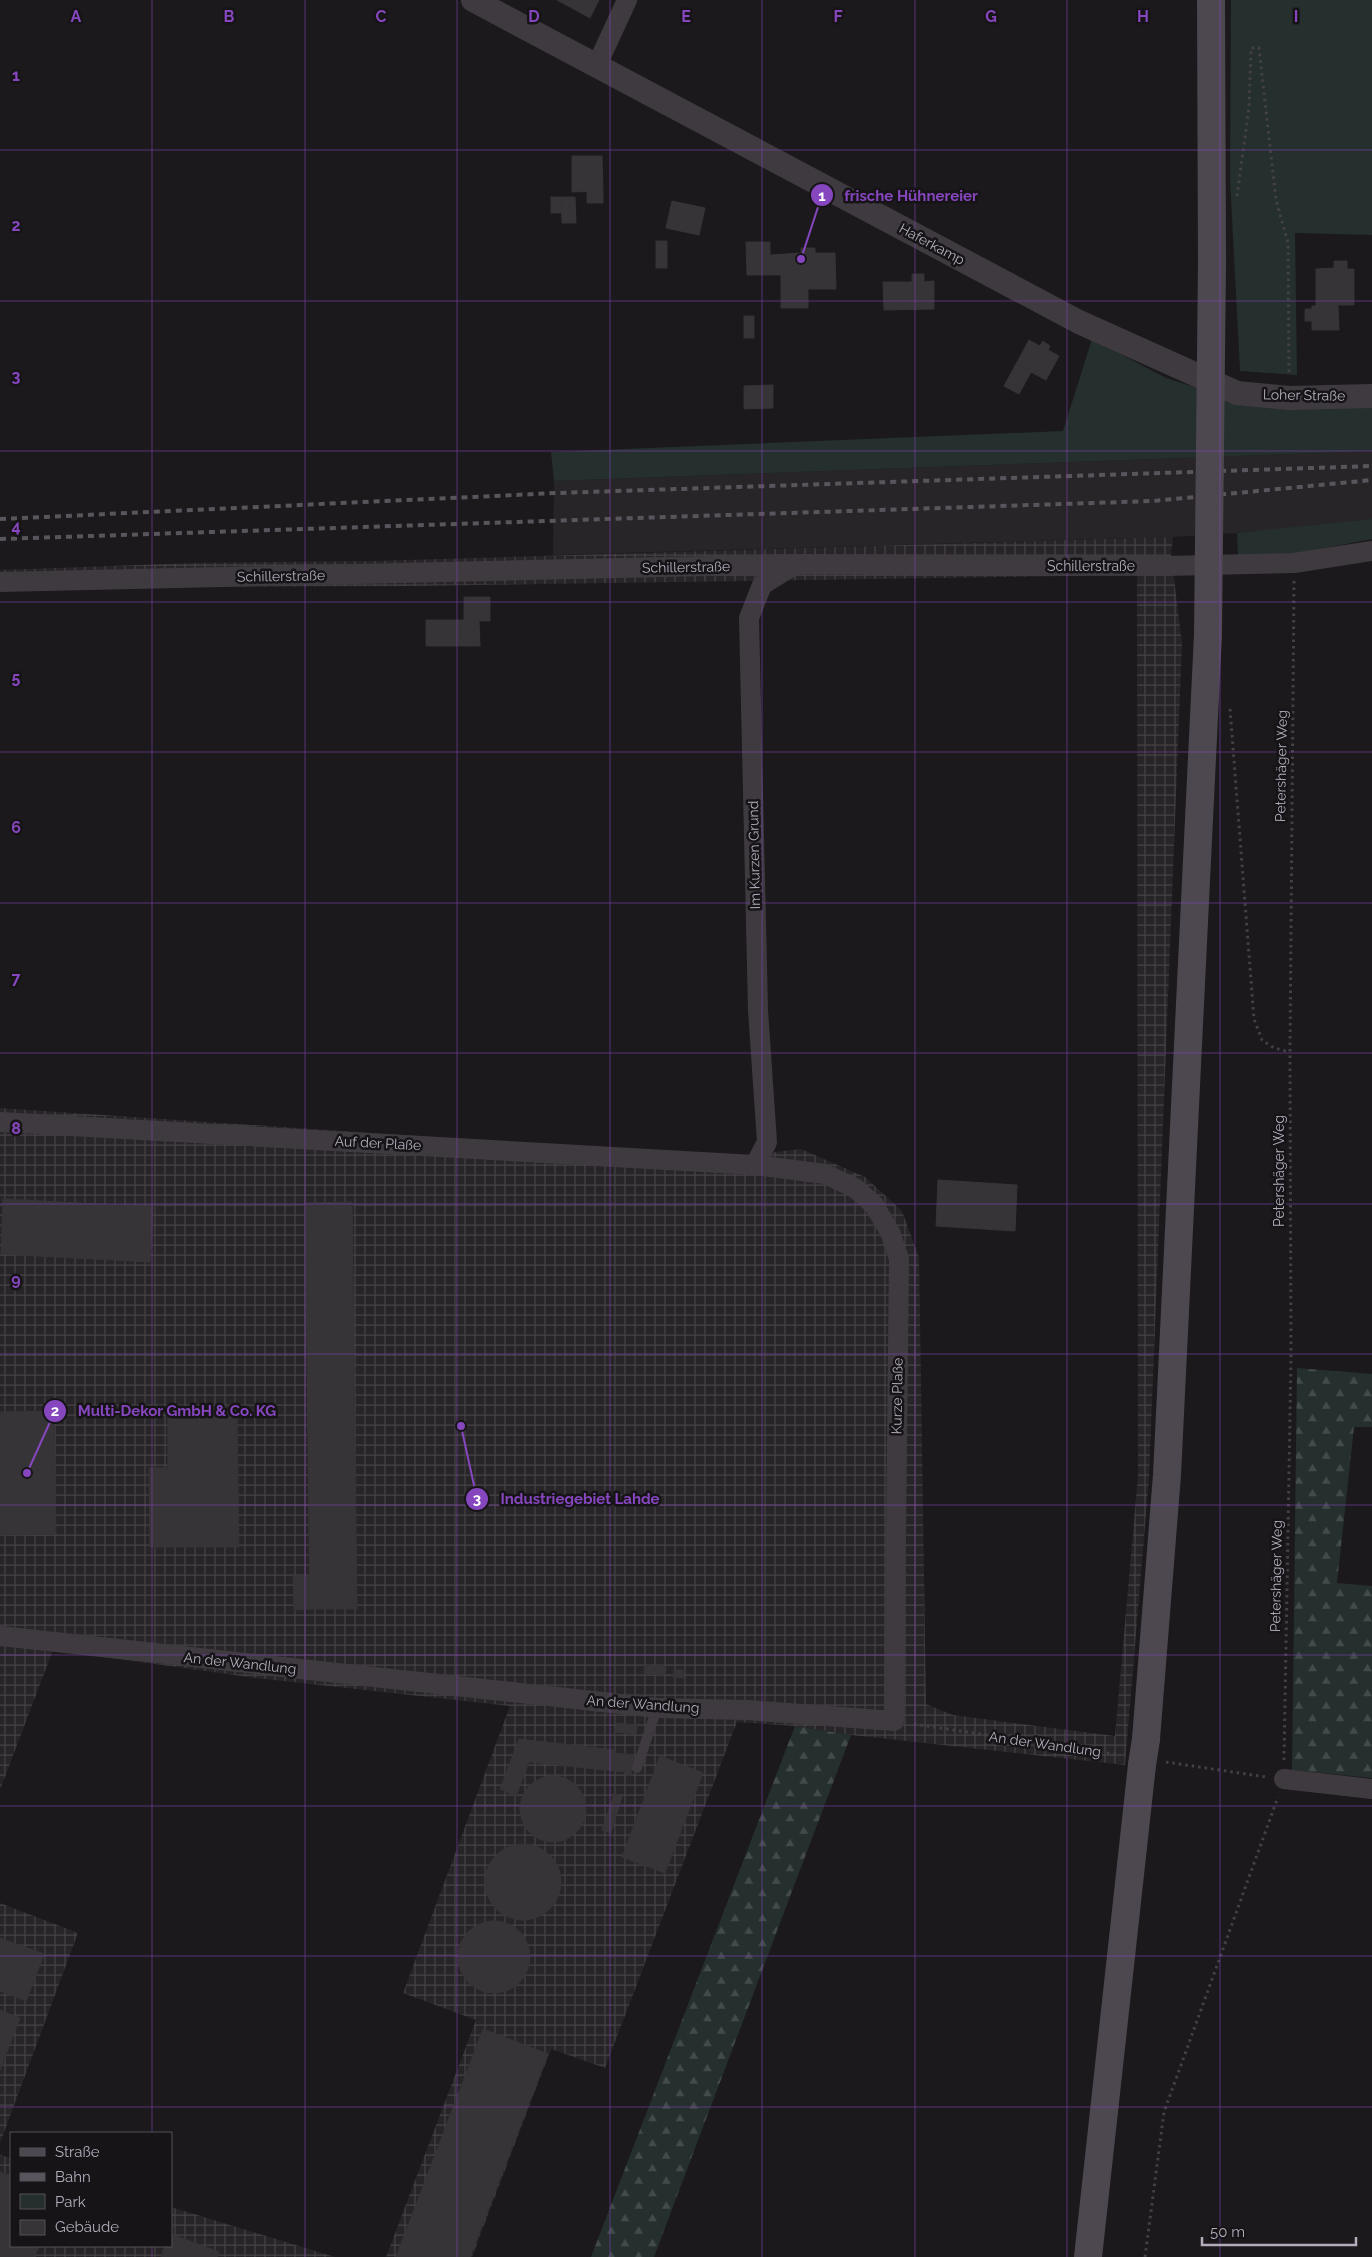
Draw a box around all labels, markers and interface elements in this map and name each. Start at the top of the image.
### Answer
text: A [71,7,82,26]
text: B [224,7,235,26]
text: C [376,7,387,26]
text: D [528,7,540,26]
text: E [681,7,691,26]
text: F [833,7,843,26]
text: G [985,7,997,26]
text: H [1137,7,1149,26]
text: I [1294,7,1298,26]
text: 1 [12,66,20,85]
callout: frische Hühnereier [809,180,988,210]
text: 1 [818,187,826,205]
text: frische Hühnereier [844,187,978,205]
text: 2 [11,216,21,235]
street label: Haferkamp [897,220,968,268]
text: 3 [12,367,21,386]
street label: Loher Straße [1263,386,1345,404]
text: 4 [11,517,21,536]
street label: Schillerstraße [642,558,730,576]
street label: Schillerstraße [1047,558,1135,574]
street label: Schillerstraße [237,567,325,585]
text: 5 [12,668,21,687]
street label: Petershäger Weg [1272,710,1290,822]
street label: Im Kurzen Grund [745,801,763,909]
text: 6 [11,818,21,837]
text: 7 [12,969,21,988]
street label: Petershäger Weg [1271,1115,1287,1227]
text: 8 [11,1119,21,1138]
street label: Auf der Plaße [334,1133,422,1153]
text: 9 [11,1270,21,1289]
street label: Kurze Plaße [888,1358,906,1434]
callout: Multi-Dekor GmbH & Co. KG [42,1396,286,1426]
text: 2 [51,1402,59,1420]
text: Multi-Dekor GmbH & Co. KG [78,1402,276,1420]
callout: Industriegebiet Lahde [465,1484,669,1514]
text: 3 [473,1490,481,1508]
text: Industriegebiet Lahde [500,1490,660,1508]
street label: Petershäger Weg [1267,1520,1285,1632]
street label: An der Wandlung [183,1649,297,1677]
street label: An der Wandlung [586,1692,700,1716]
street label: An der Wandlung [988,1728,1102,1760]
legend [10,2132,172,2247]
text: Straße [55,2143,100,2161]
text: Bahn [55,2168,91,2186]
text: Park [55,2193,86,2211]
scale bar [1202,2214,1356,2246]
text: Gebäude [55,2218,119,2236]
text: 50 m [1210,2223,1245,2241]

